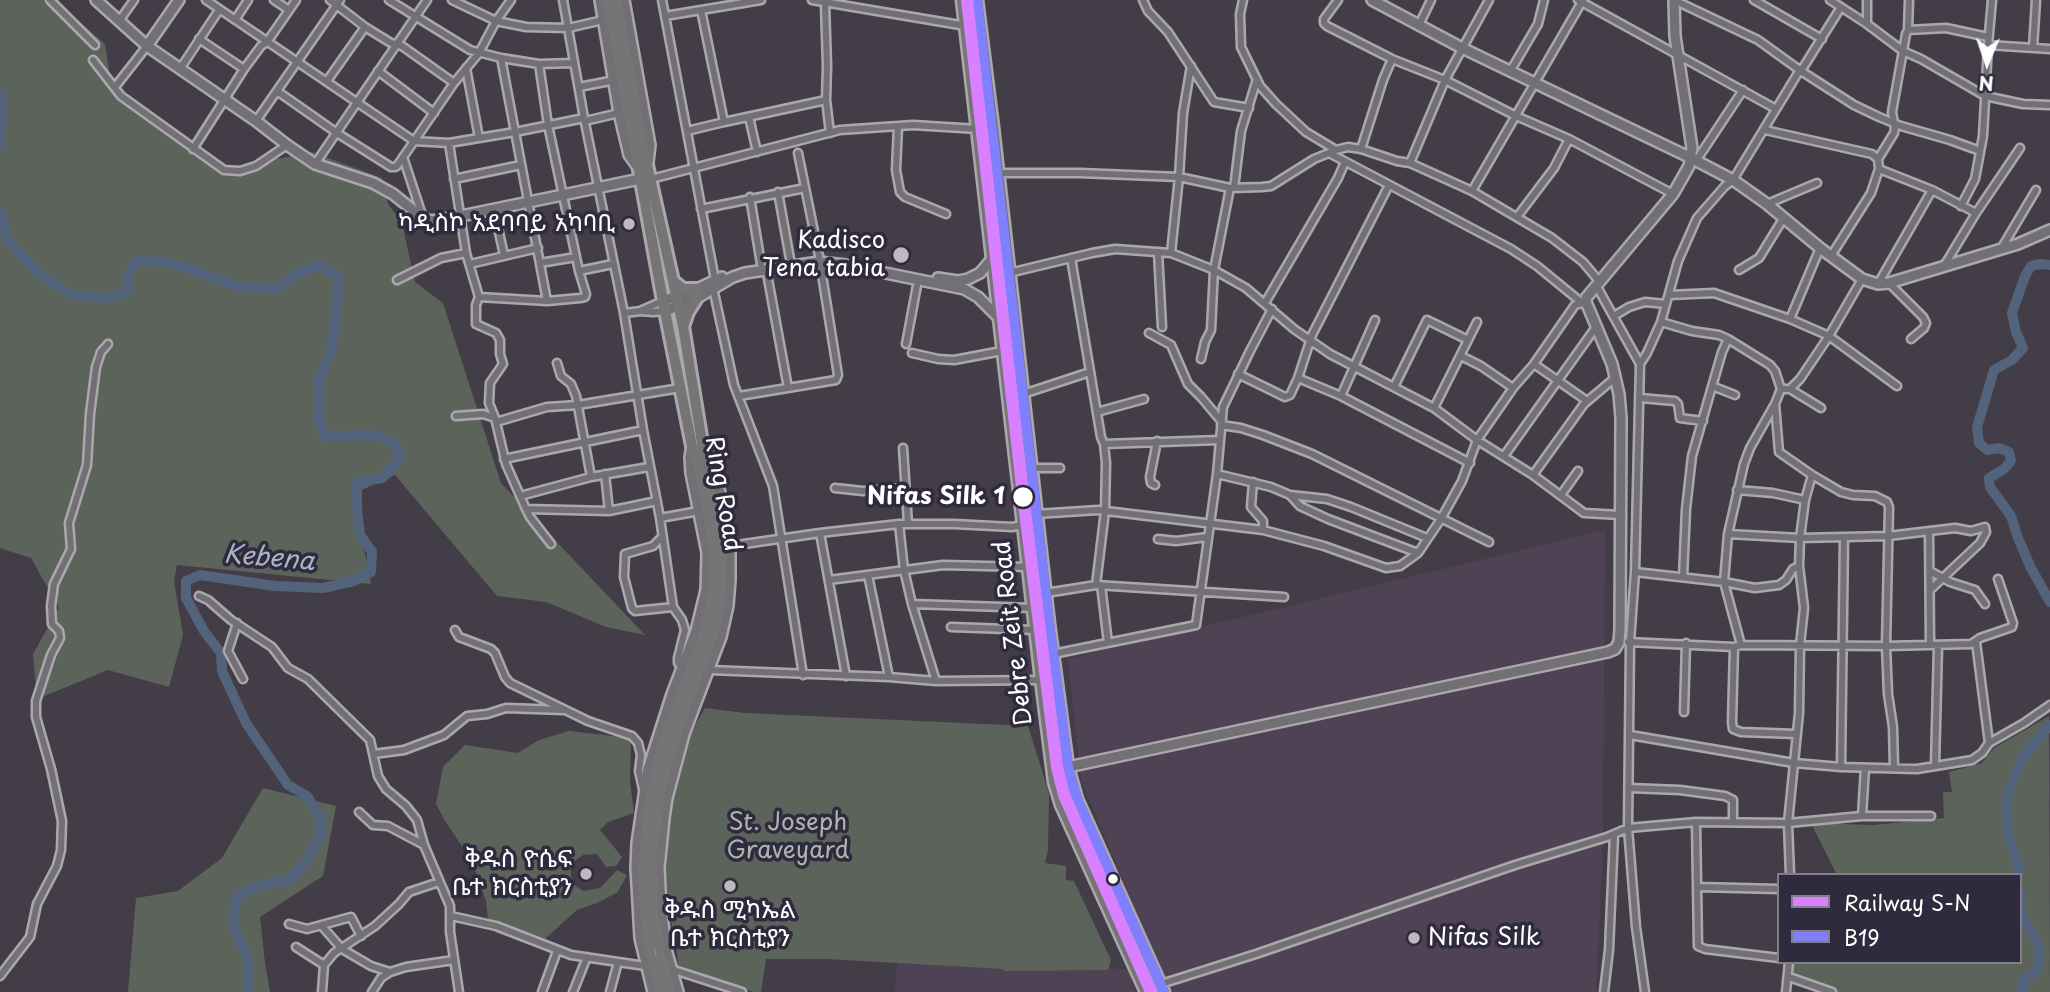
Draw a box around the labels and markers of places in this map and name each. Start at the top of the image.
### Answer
place label: ካዲስኮ አደባባይ አካባቢ [398,210,615,238]
marker: ካዲስኮ አደባባይ አካባቢ [621,216,637,232]
place label: Kadisco Tena tabia [762,227,885,283]
marker: Kadisco Tena tabia [891,245,911,265]
place label: Nifas Silk 1 [867,483,1005,511]
marker: Nifas Silk 1 [1011,485,1035,509]
place label: ቅዱስ ዮሴፍ ቤተ ክርስቲያን [452,846,572,902]
marker: ቅዱስ ዮሴፍ ቤተ ክርስቲያን [578,866,594,882]
unlabelled marker [1106,872,1120,886]
marker: ቅዱስ ሚካኤል ቤተ ክርስቲያን [722,878,738,894]
place label: ቅዱስ ሚካኤል ቤተ ክርስቲያን [664,897,796,953]
place label: Nifas Silk [1428,924,1540,952]
marker: Nifas Silk [1406,930,1422,946]

